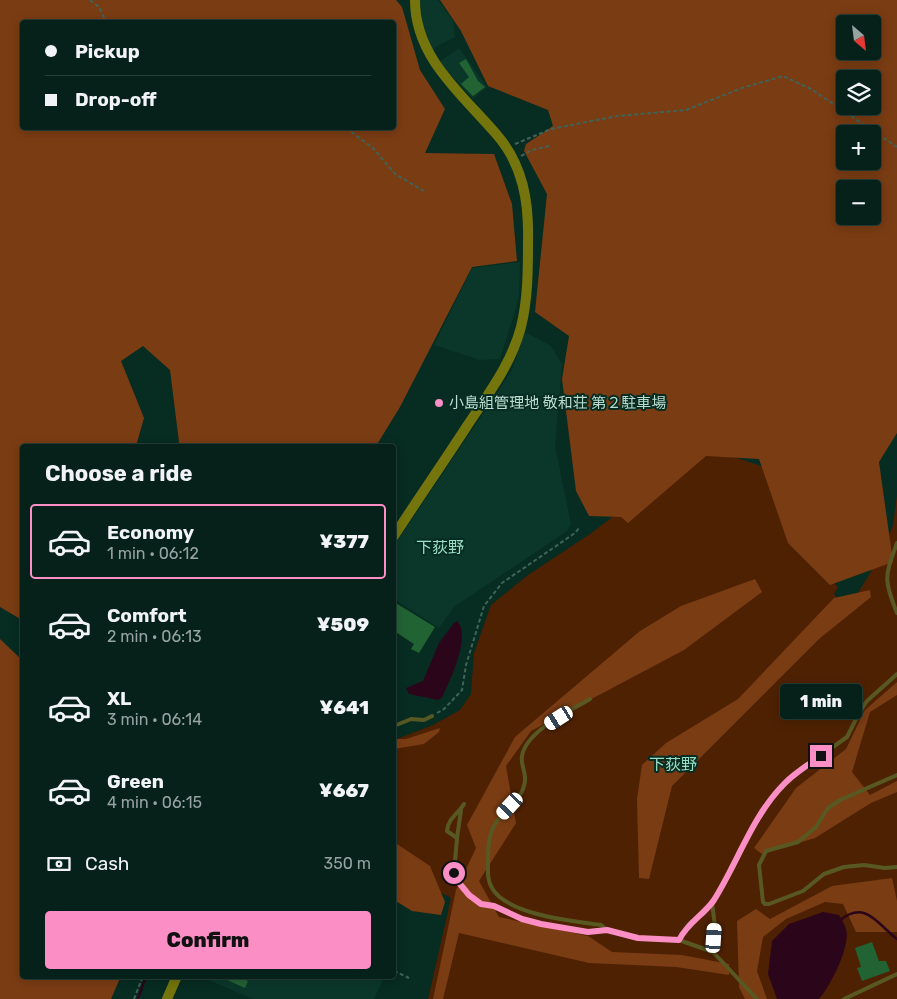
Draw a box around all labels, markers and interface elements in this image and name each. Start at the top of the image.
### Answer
north arrow [836,15,881,60]
map controls [836,15,881,225]
text: Pickup [75,40,140,63]
button: layers [836,70,881,115]
text: Drop-off [75,88,157,111]
button: + [836,125,881,170]
button: − [836,180,881,225]
place label: 小島組管理地 敬和荘 第２駐車場 [449,394,666,412]
marker: 小島組管理地 敬和荘 第２駐車場 [433,397,445,409]
text: Choose a ride [45,460,192,487]
icon: car [47,519,92,564]
text: Economy [107,521,194,544]
text: ¥377 [320,530,369,553]
district label: 下荻野 [416,538,464,557]
text: 1 min · 06:12 [107,544,199,563]
icon: car [47,602,92,647]
text: Comfort [107,604,187,627]
text: ¥509 [317,613,369,636]
text: 2 min · 06:13 [107,627,202,646]
callout: 1 min [780,684,862,718]
icon: car [47,685,92,730]
text: XL [107,687,131,710]
text: 1 min [800,692,842,711]
text: ¥641 [320,696,369,719]
car [542,704,575,732]
text: 3 min · 06:14 [107,710,202,729]
route end [810,745,832,767]
district label: 下荻野 [649,755,697,774]
icon: car [47,768,92,813]
text: Green [107,770,164,793]
text: ¥667 [319,779,369,802]
car [494,790,525,822]
text: 4 min · 06:15 [107,793,202,812]
icon: cash [45,850,73,878]
text: Cash [85,852,129,875]
text: 350 m [324,854,371,873]
route start [443,862,465,884]
button: Confirm [45,911,371,969]
car [705,923,722,953]

